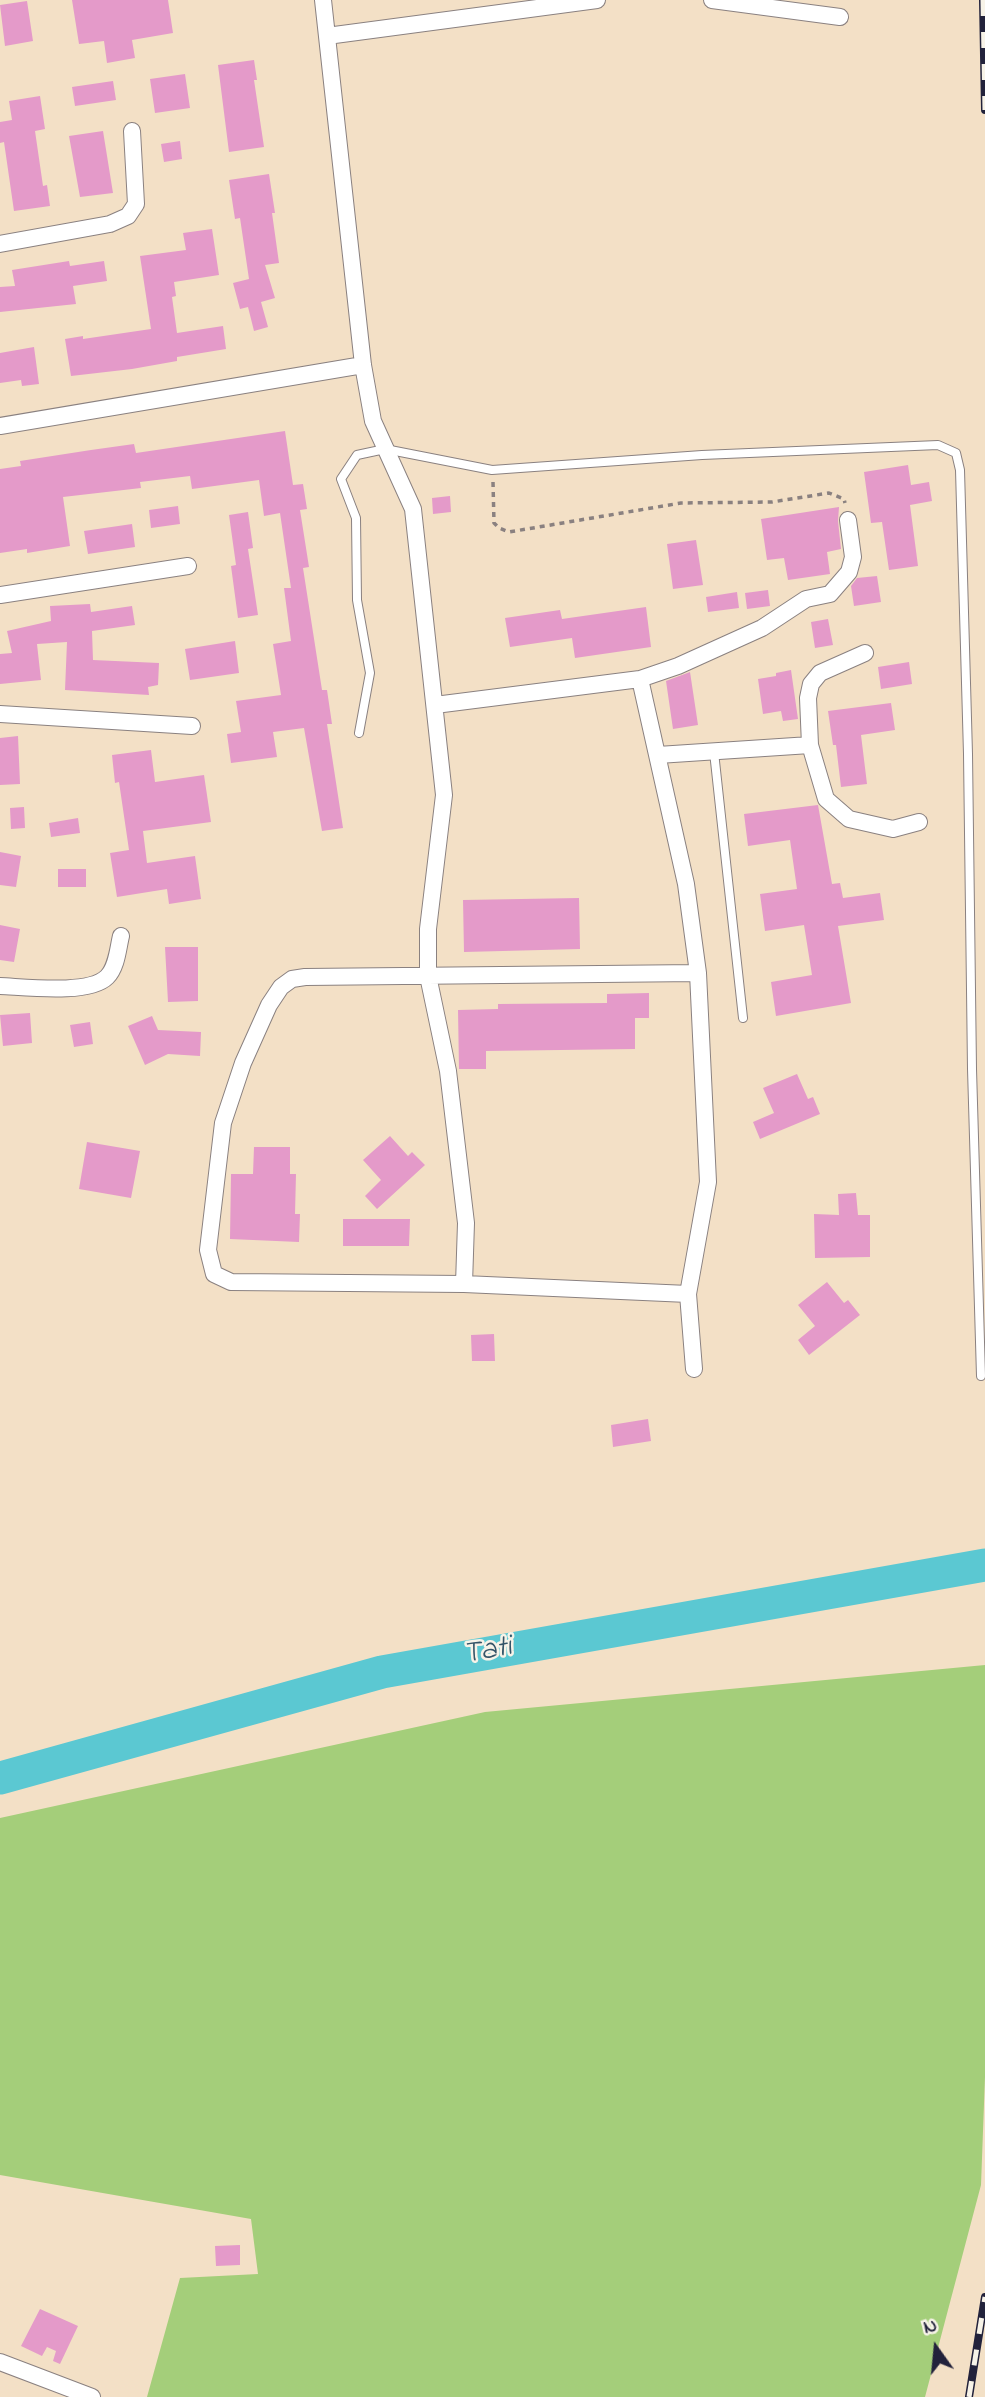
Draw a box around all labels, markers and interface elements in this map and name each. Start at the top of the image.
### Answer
water label: Tati [461,1631,515,1675]
north arrow [901,2313,971,2383]
text: N [921,2313,940,2342]

